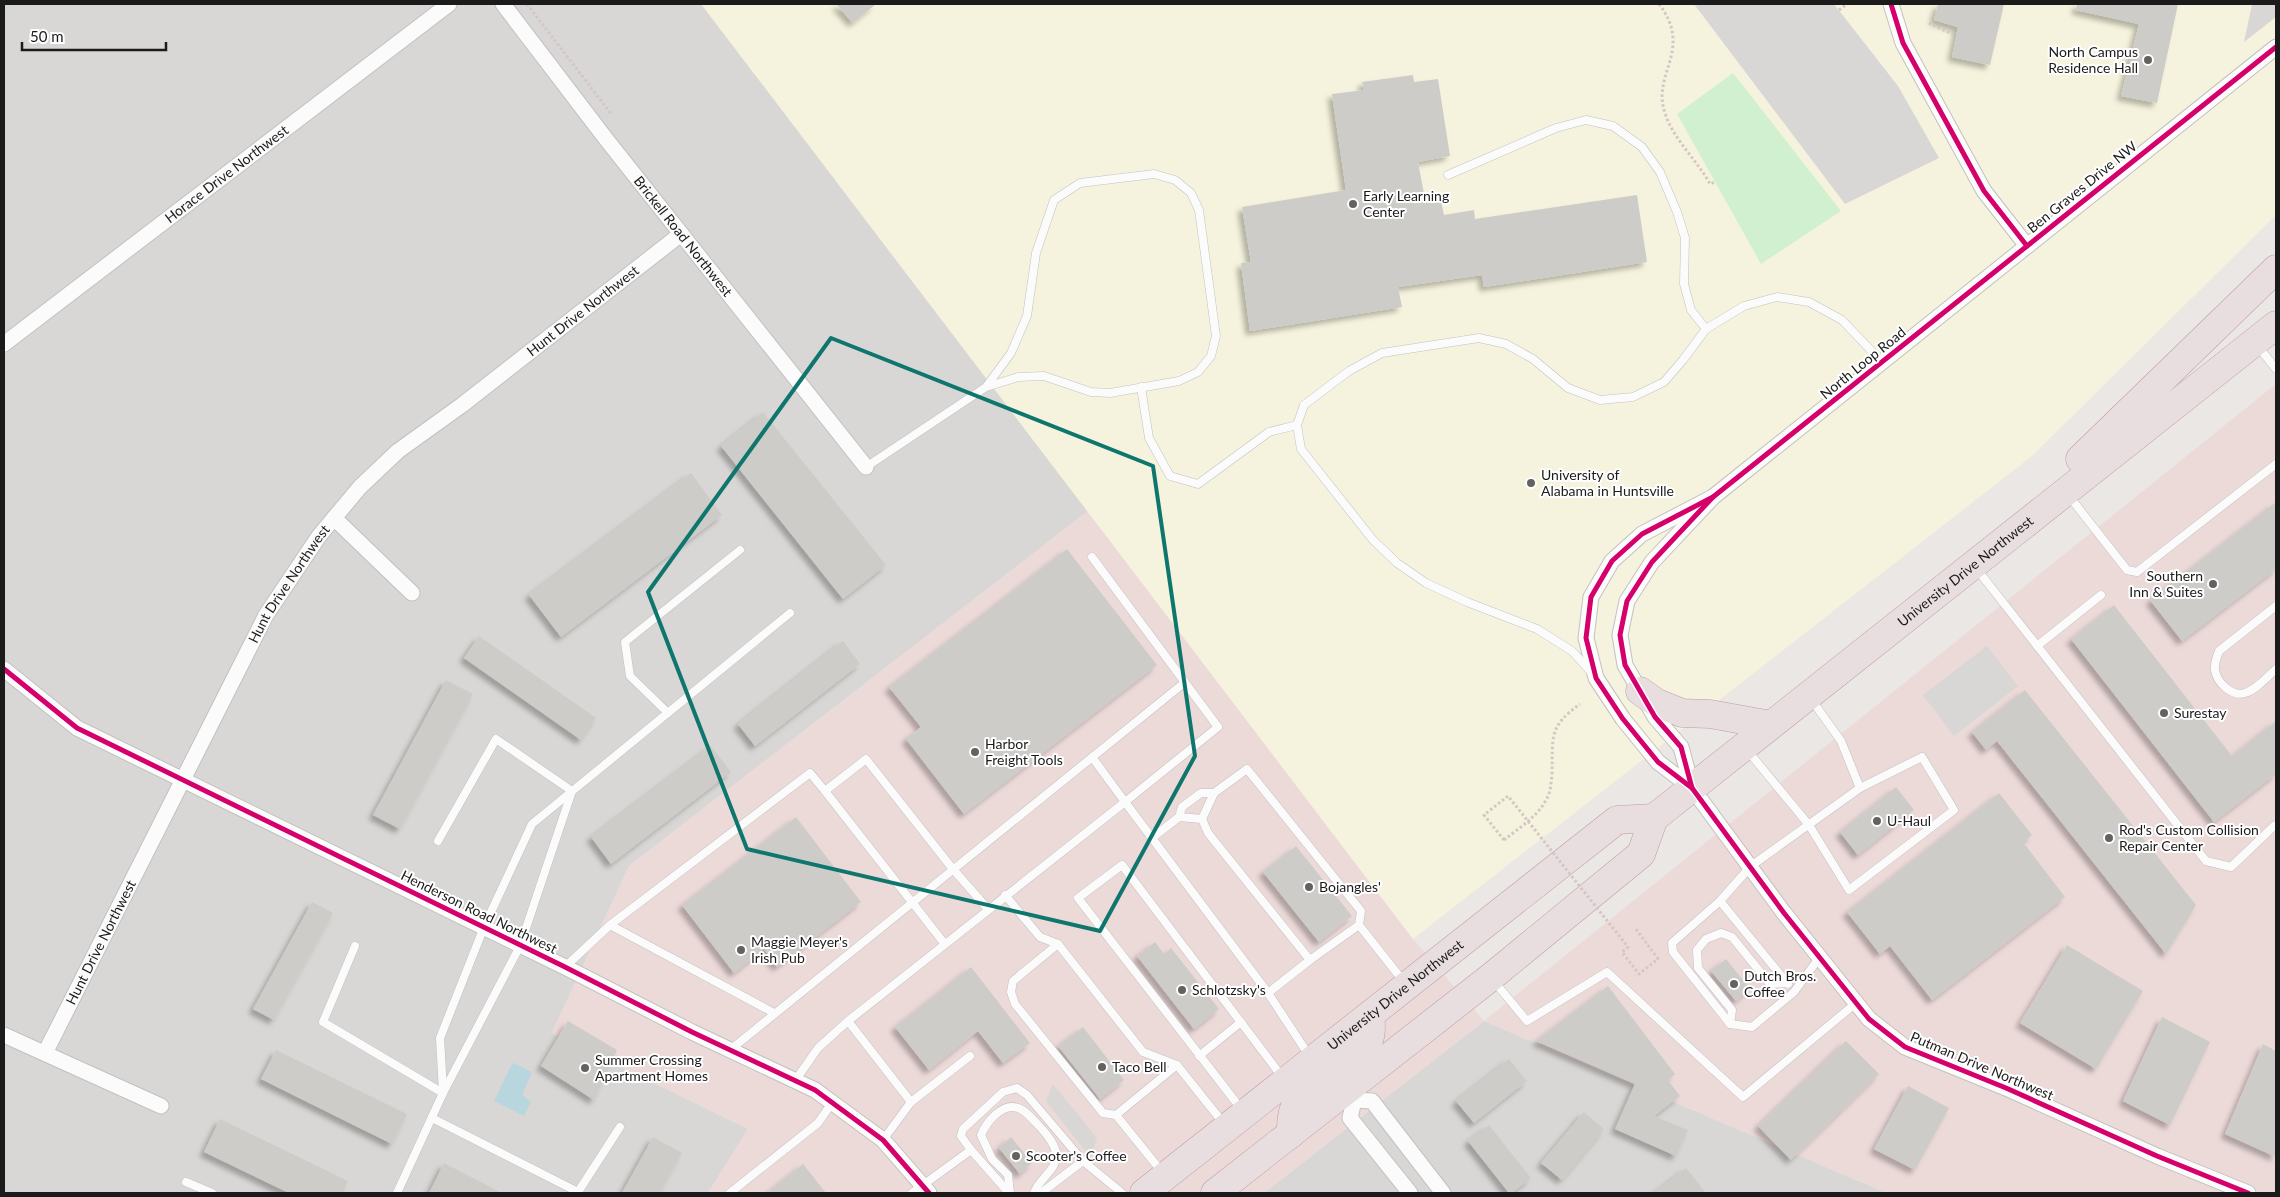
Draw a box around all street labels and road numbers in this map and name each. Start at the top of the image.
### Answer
street label: Horace Drive Northwest [161,121,291,226]
street label: Ben Graves Drive NW [2024,137,2140,236]
street label: Brickell Road Northwest [631,172,736,300]
street label: Hunt Drive Northwest [523,261,642,359]
street label: North Loop Road [1817,323,1909,402]
street label: University Drive Northwest [1894,512,2036,630]
street label: Hunt Drive Northwest [244,521,333,646]
street label: Henderson Road Northwest [398,866,560,957]
street label: Hunt Drive Northwest [62,877,139,1007]
street label: University Drive Northwest [1324,936,1466,1053]
street label: Putman Drive Northwest [1908,1028,2056,1103]

